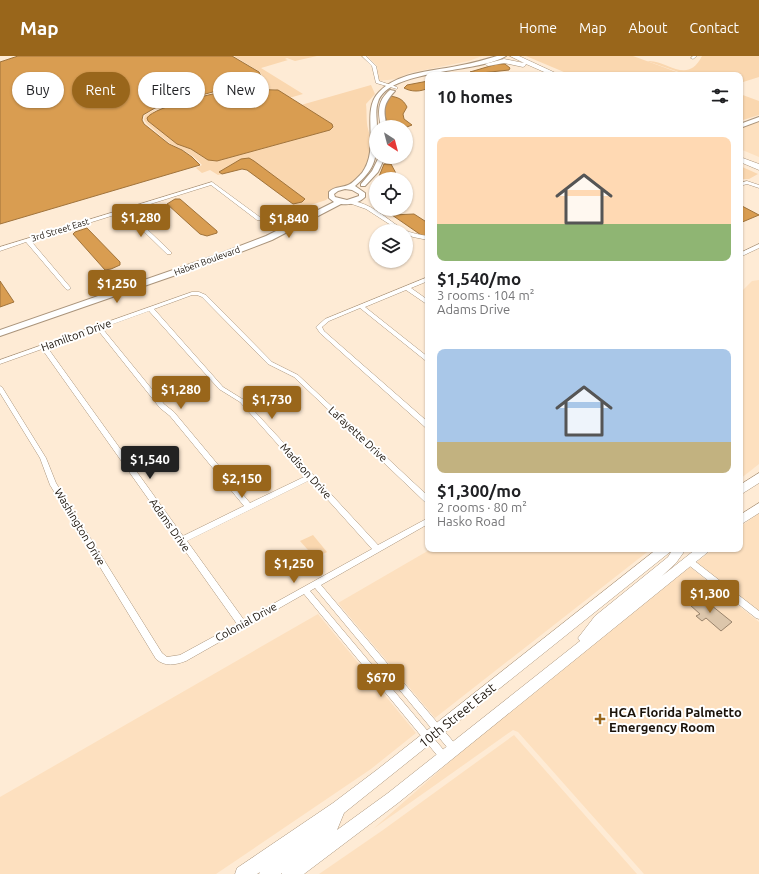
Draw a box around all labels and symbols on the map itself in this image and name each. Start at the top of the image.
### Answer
north arrow [369,120,413,164]
pin: $1,280 [108,204,174,238]
pin: $1,840 [256,205,322,239]
street label: 3rd Street East [30,216,91,244]
street label: Haben Boulevard [173,244,241,278]
pin: $1,250 [84,270,150,304]
street label: Hamilton Drive [39,317,113,353]
pin: $1,280 [148,376,214,410]
pin: $1,730 [239,386,305,420]
street label: Lafayette Drive [326,404,390,464]
street label: Madison Drive [278,441,334,501]
pin: $1,540 [117,446,183,480]
pin: $2,150 [209,465,275,499]
street label: Washington Drive [52,486,108,568]
street label: Adams Drive [147,496,193,554]
pin: $1,250 [261,550,327,584]
pin: $1,300 [677,580,743,614]
street label: Colonial Drive [213,600,279,644]
pin: $670 [357,664,405,698]
street label: 10th Street East [416,680,498,750]
place label: HCA Florida Palmetto Emergency Room [609,705,742,734]
marker: HCA Florida Palmetto Emergency Room [594,713,606,725]

